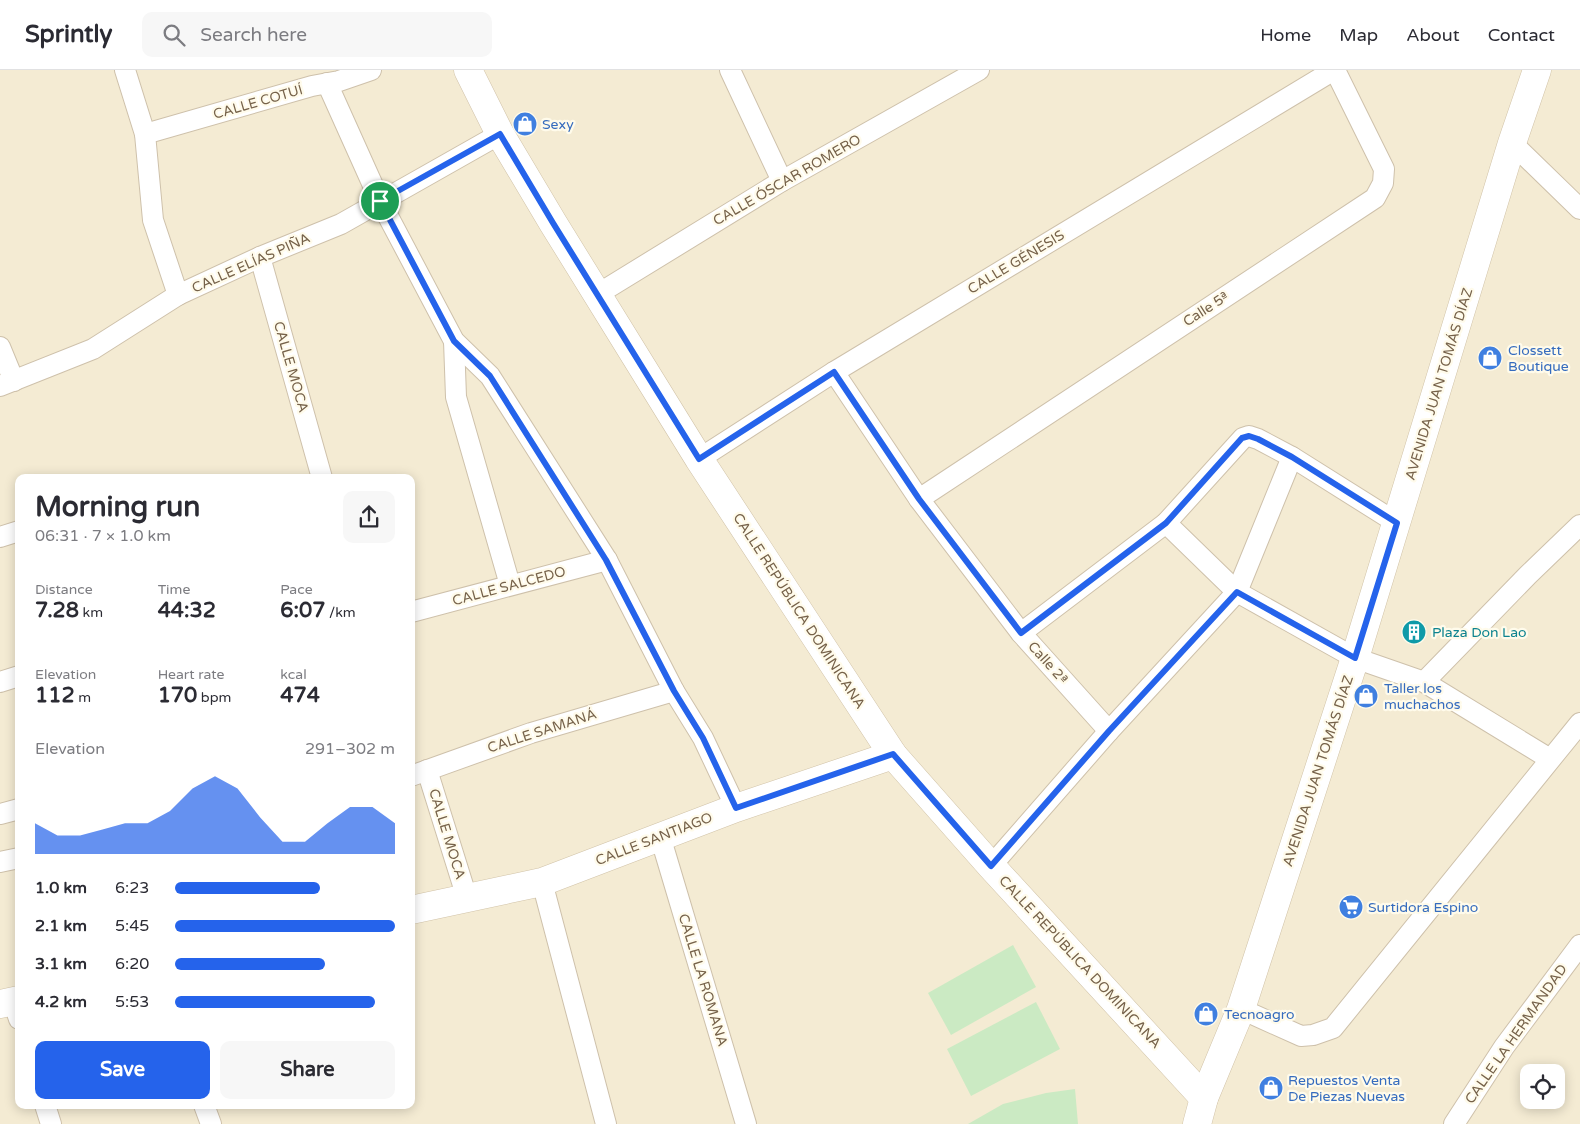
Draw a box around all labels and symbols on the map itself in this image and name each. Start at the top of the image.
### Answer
street label: CALLE COTUÍ [211,81,305,123]
shop icon: Sexy [512,111,538,137]
place label: Sexy [542,116,574,133]
street label: CALLE ÓSCAR ROMERO [710,131,864,229]
pin [359,180,401,222]
street label: CALLE GÉNESIS [965,226,1068,298]
street label: CALLE ELÍAS PIÑA [189,229,313,297]
street label: AVENIDA JUAN TOMÁS DÍAZ [1402,286,1476,482]
street label: Calle 5ª [1180,288,1232,330]
street label: CALLE MOCA [270,320,312,414]
place label: Clossett Boutique [1508,342,1569,375]
shop icon: Clossett Boutique [1477,345,1503,371]
street label: CALLE REPÚBLICA DOMINICANA [729,510,869,712]
street label: CALLE SALCEDO [451,563,567,609]
building icon: Plaza Don Lao [1401,619,1427,645]
place label: Plaza Don Lao [1432,624,1527,641]
street label: Calle 2ª [1024,638,1072,688]
street label: AVENIDA JUAN TOMÁS DÍAZ [1279,673,1357,869]
place label: Taller los muchachos [1384,680,1461,713]
shop icon: Taller los muchachos [1353,683,1379,709]
street label: CALLE SAMANÁ [485,705,599,757]
street label: CALLE MOCA [425,787,469,881]
street label: CALLE SANTIAGO [593,809,715,869]
street label: CALLE REPÚBLICA DOMINICANA [995,872,1165,1052]
supermarket icon: Surtidora Espino [1338,894,1364,920]
place label: Surtidora Espino [1368,899,1478,916]
street label: CALLE LA ROMANA [675,912,731,1048]
street label: CALLE LA HERMANDAD [1461,961,1571,1107]
shop icon: Tecnoagro [1193,1001,1219,1027]
place label: Tecnoagro [1224,1006,1294,1023]
place label: Repuestos Venta De Piezas Nuevas [1288,1072,1405,1105]
shop icon: Repuestos Venta De Piezas Nuevas [1258,1075,1284,1101]

